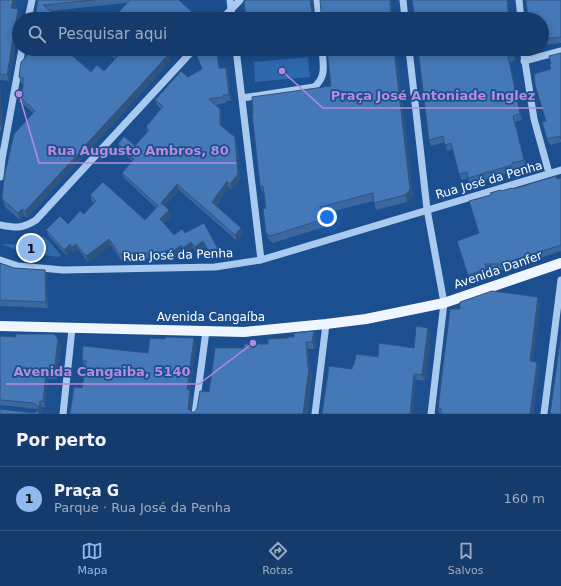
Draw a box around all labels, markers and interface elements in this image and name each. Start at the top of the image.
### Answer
search box [12,12,549,56]
icon: search [26,23,48,45]
text: Pesquisar aqui [58,25,167,43]
callout: Praça José Antoniade Inglez [323,83,543,108]
text: Praça José Antoniade Inglez [331,88,535,103]
callout: Rua Augusto Ambros, 80 [39,138,236,163]
text: Rua Augusto Ambros, 80 [47,143,229,158]
street label: Rua José da Penha [434,158,544,202]
your location [317,207,337,227]
pin: 1 [18,233,44,263]
street label: Rua José da Penha [123,246,233,264]
street label: Avenida Danfer [452,248,544,292]
street label: Avenida Cangaíba [157,310,265,324]
callout: Avenida Cangaiba, 5140 [6,359,199,384]
text: Avenida Cangaiba, 5140 [13,364,191,379]
text: Por perto [16,430,106,450]
text: Praça G [54,482,119,500]
text: 1 [24,491,34,506]
text: 160 m [503,491,545,506]
text: Parque · Rua José da Penha [54,500,231,515]
tab: Mapa [77,540,107,577]
tab: Rotas [262,540,293,577]
tab: Salvos [448,540,484,577]

